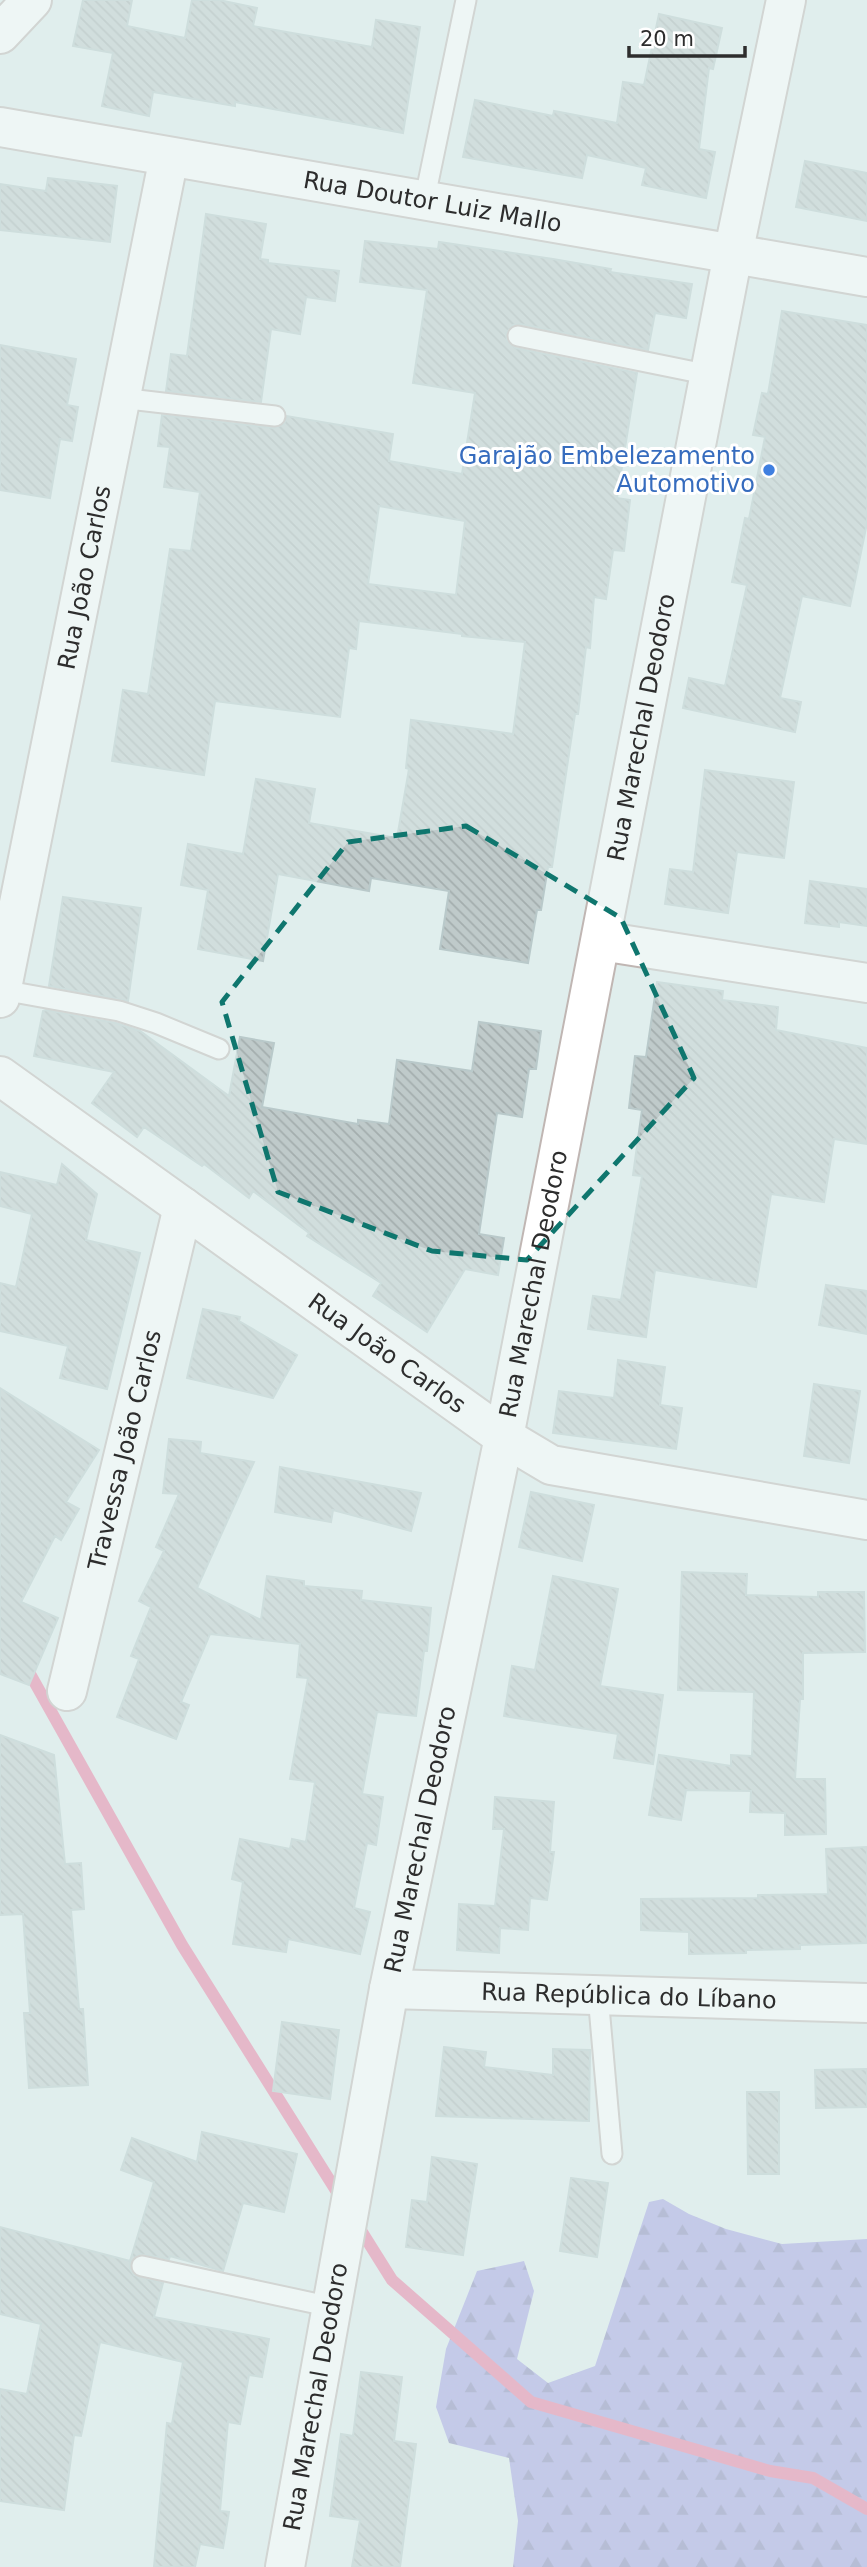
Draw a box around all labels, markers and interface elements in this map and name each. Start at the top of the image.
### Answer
scale bar [629,14,744,58]
text: 20 m [640,27,694,51]
street label: Rua Doutor Luiz Mallo [301,166,564,238]
place label: Garajão Embelezamento Automotivo [459,442,755,498]
marker: Garajão Embelezamento Automotivo [761,462,777,478]
street label: Rua João Carlos [52,483,117,672]
street label: Rua Marechal Deodoro [602,591,681,864]
street label: Rua Marechal Deodoro [494,1148,573,1420]
street label: Rua João Carlos [303,1287,471,1419]
street label: Travessa João Carlos [82,1327,167,1574]
street label: Rua Marechal Deodoro [379,1703,462,1976]
street label: Rua República do Líbano [481,1978,777,2014]
street label: Rua Marechal Deodoro [278,2260,354,2533]

